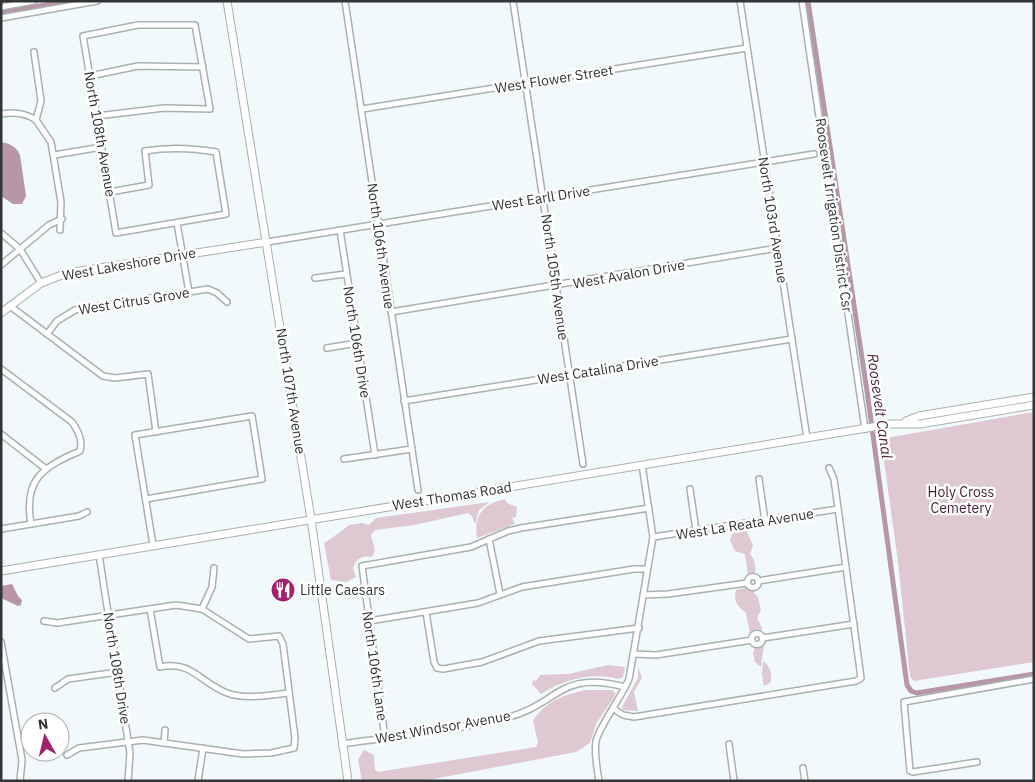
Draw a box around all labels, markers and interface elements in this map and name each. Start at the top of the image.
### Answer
street label: West Flower Street [494,61,615,97]
street label: North 108th Avenue [80,70,120,199]
street label: Roosevelt Irrigation District Csr [811,117,857,313]
street label: North 103rd Avenue [754,156,792,285]
street label: West Earll Drive [491,181,592,215]
street label: North 106th Avenue [363,182,399,311]
street label: North 105th Avenue [537,213,573,342]
street label: West Lakeshore Drive [61,243,198,285]
street label: West Avalon Drive [572,255,687,293]
street label: West Citrus Grove [77,283,191,319]
street label: North 106th Drive [339,285,375,400]
street label: North 107th Avenue [272,327,310,456]
street label: West Catalina Drive [536,352,660,388]
water label: Roosevelt Canal [863,352,897,460]
street label: West Thomas Road [391,478,513,514]
park label: Holy Cross Cemetery [928,483,995,517]
street label: West La Reata Avenue [675,504,815,544]
restaurant icon: Little Caesars [270,577,296,603]
place label: Little Caesars [300,581,385,599]
street label: North 106th Lane [358,610,392,722]
street label: North 108th Drive [99,611,135,726]
street label: West Windsor Avenue [374,706,512,748]
north arrow [20,712,70,762]
text: N [37,715,49,734]

